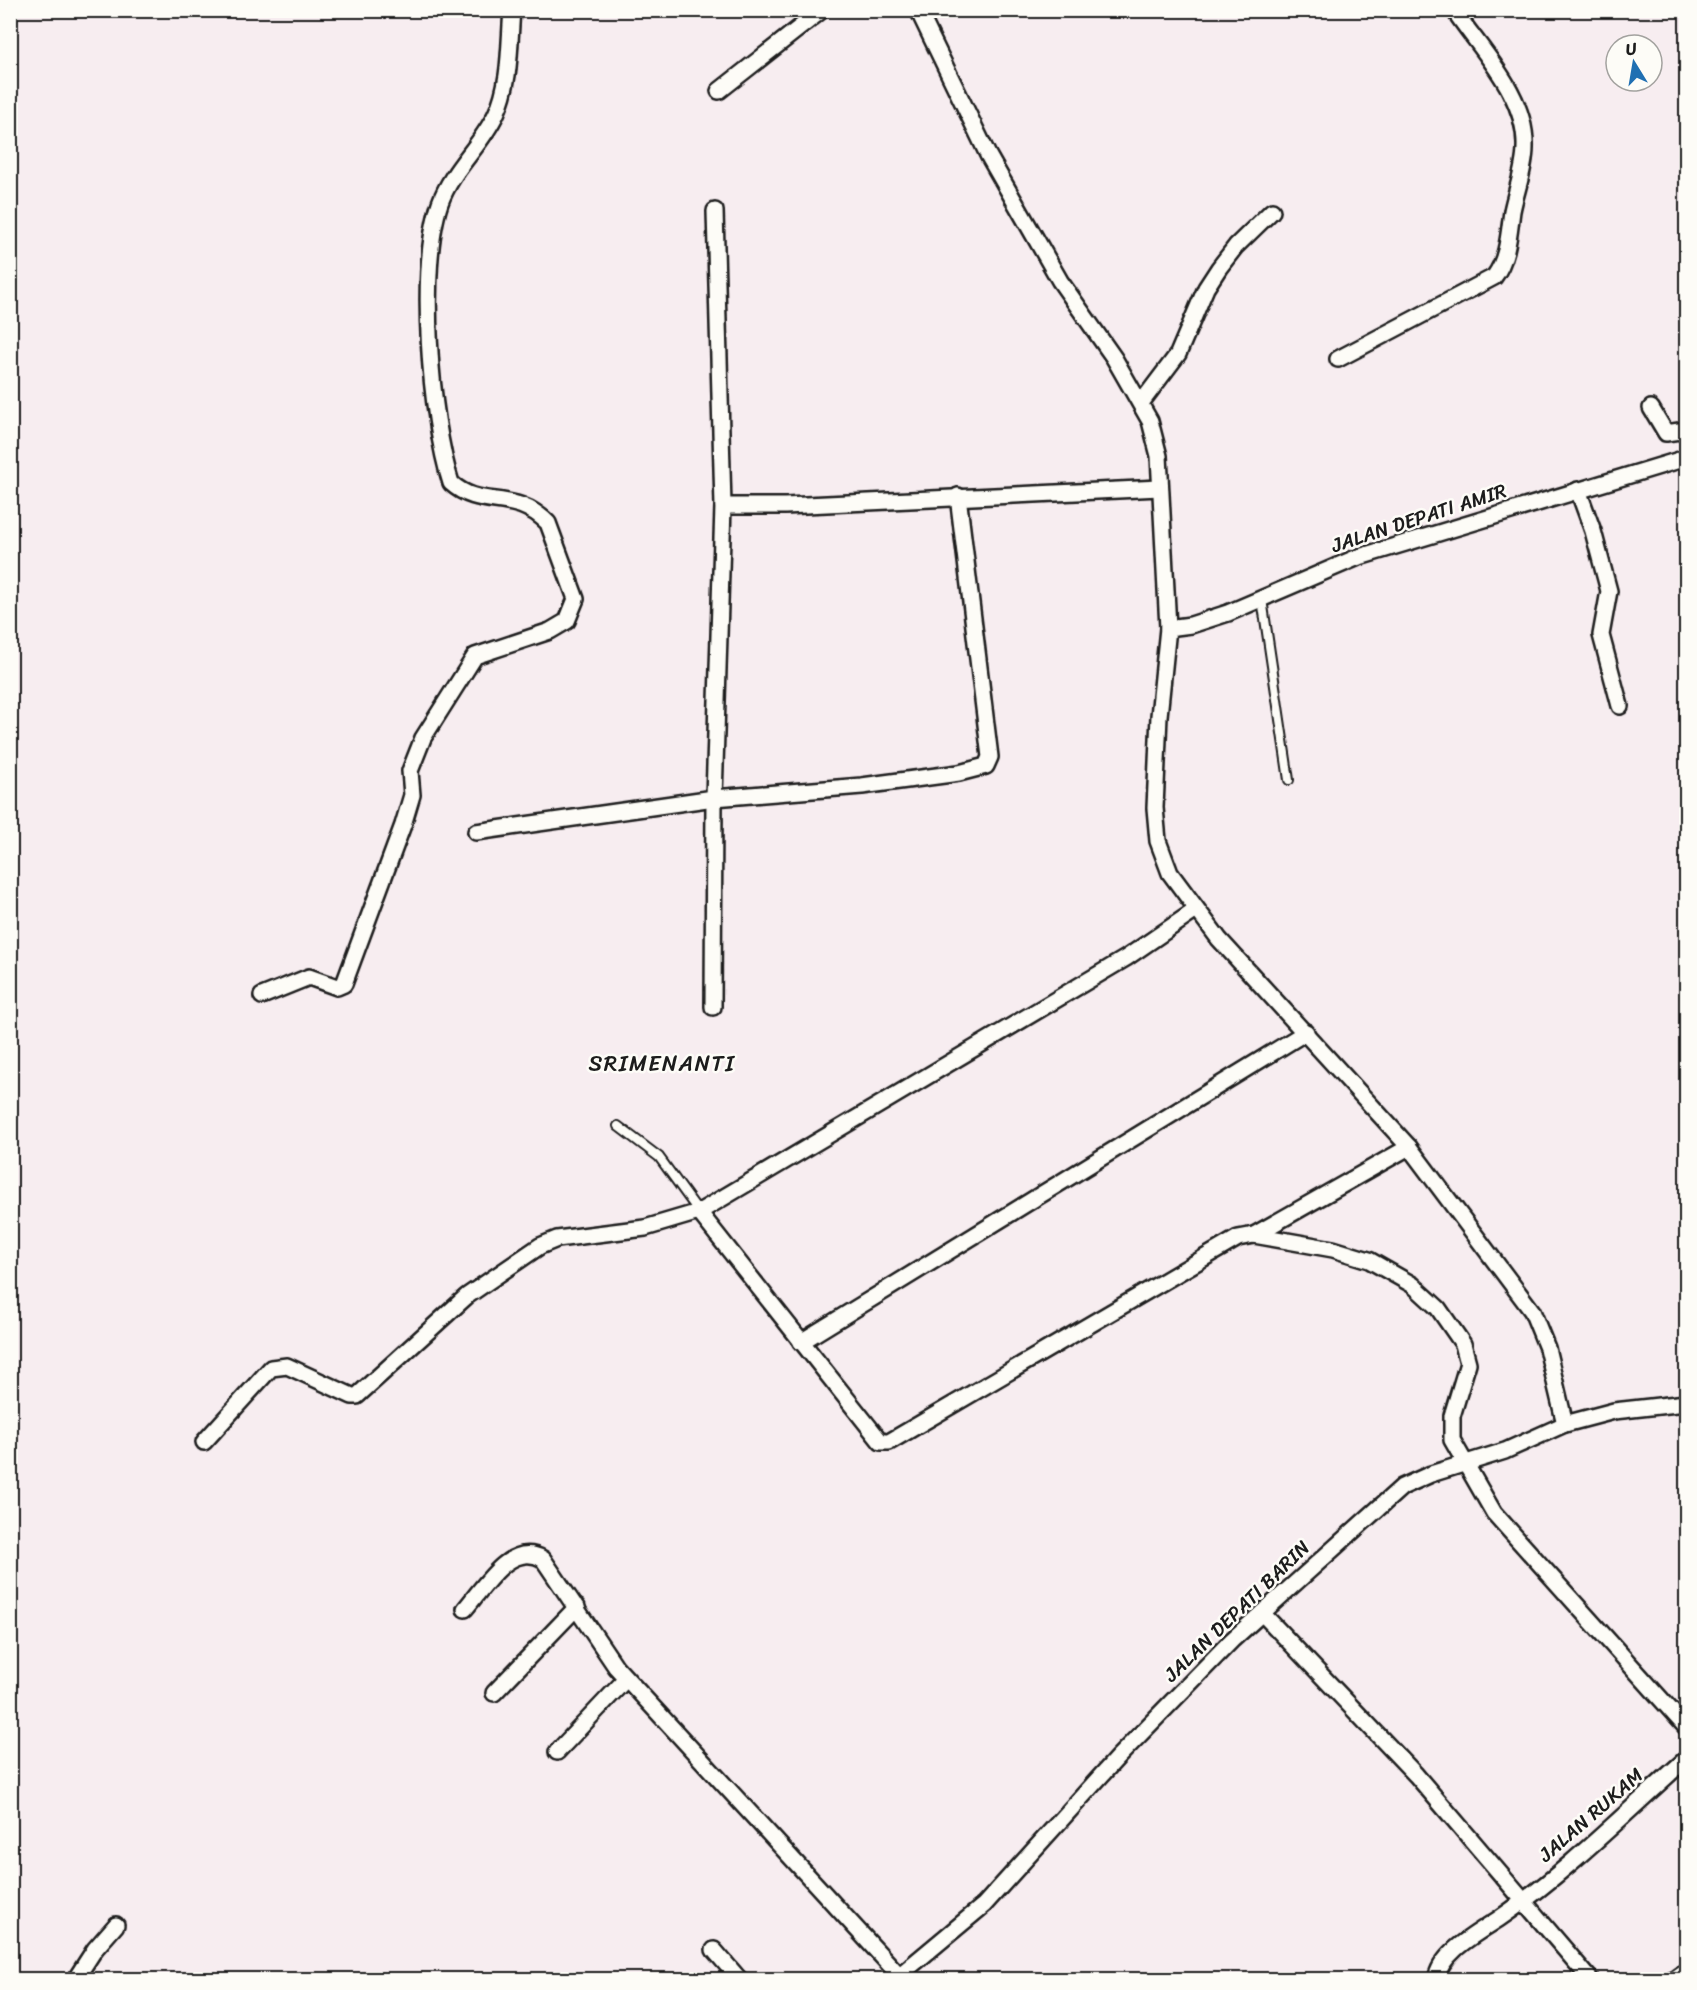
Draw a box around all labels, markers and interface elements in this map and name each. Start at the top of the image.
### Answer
north arrow [1604,33,1664,93]
text: U [1623,33,1641,64]
street label: JALAN DEPATI AMIR [1326,473,1511,563]
district label: SRIMENANTI [589,1044,735,1083]
street label: JALAN DEPATI BARIN [1155,1531,1319,1691]
street label: JALAN RUKAM [1530,1759,1652,1872]

